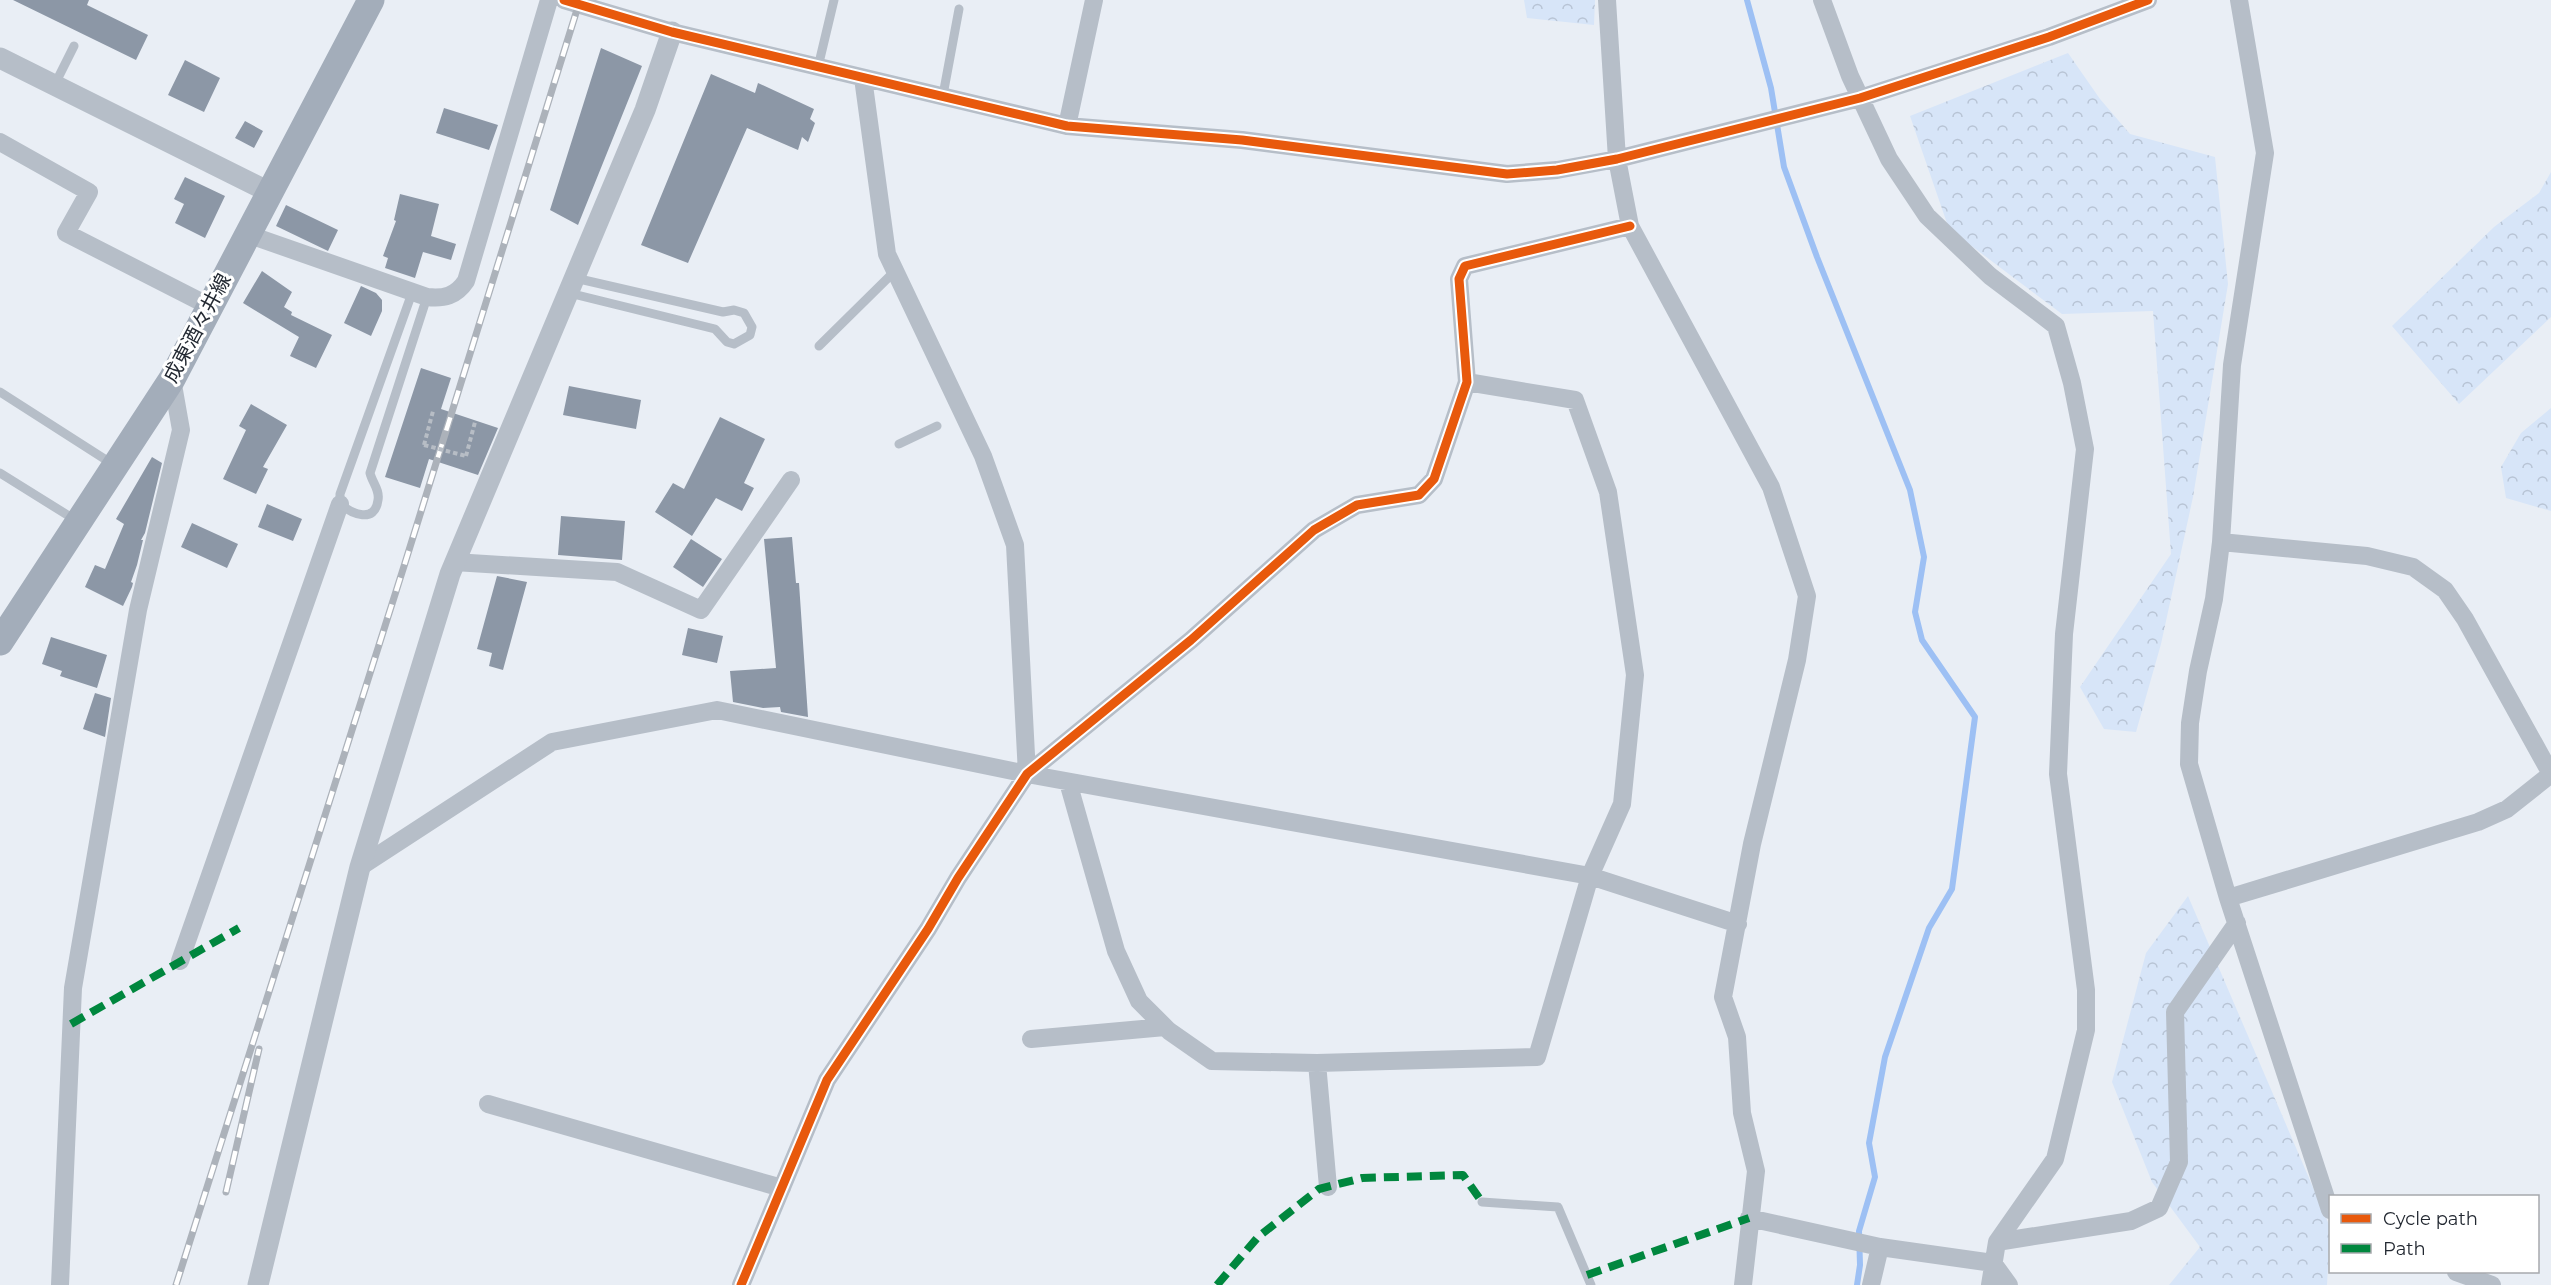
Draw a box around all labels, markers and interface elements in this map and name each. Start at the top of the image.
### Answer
street label: 成東酒々井線 [158,269,236,387]
legend [2329,1195,2539,1273]
text: Cycle path [2383,1208,2478,1230]
text: Path [2383,1238,2426,1260]

